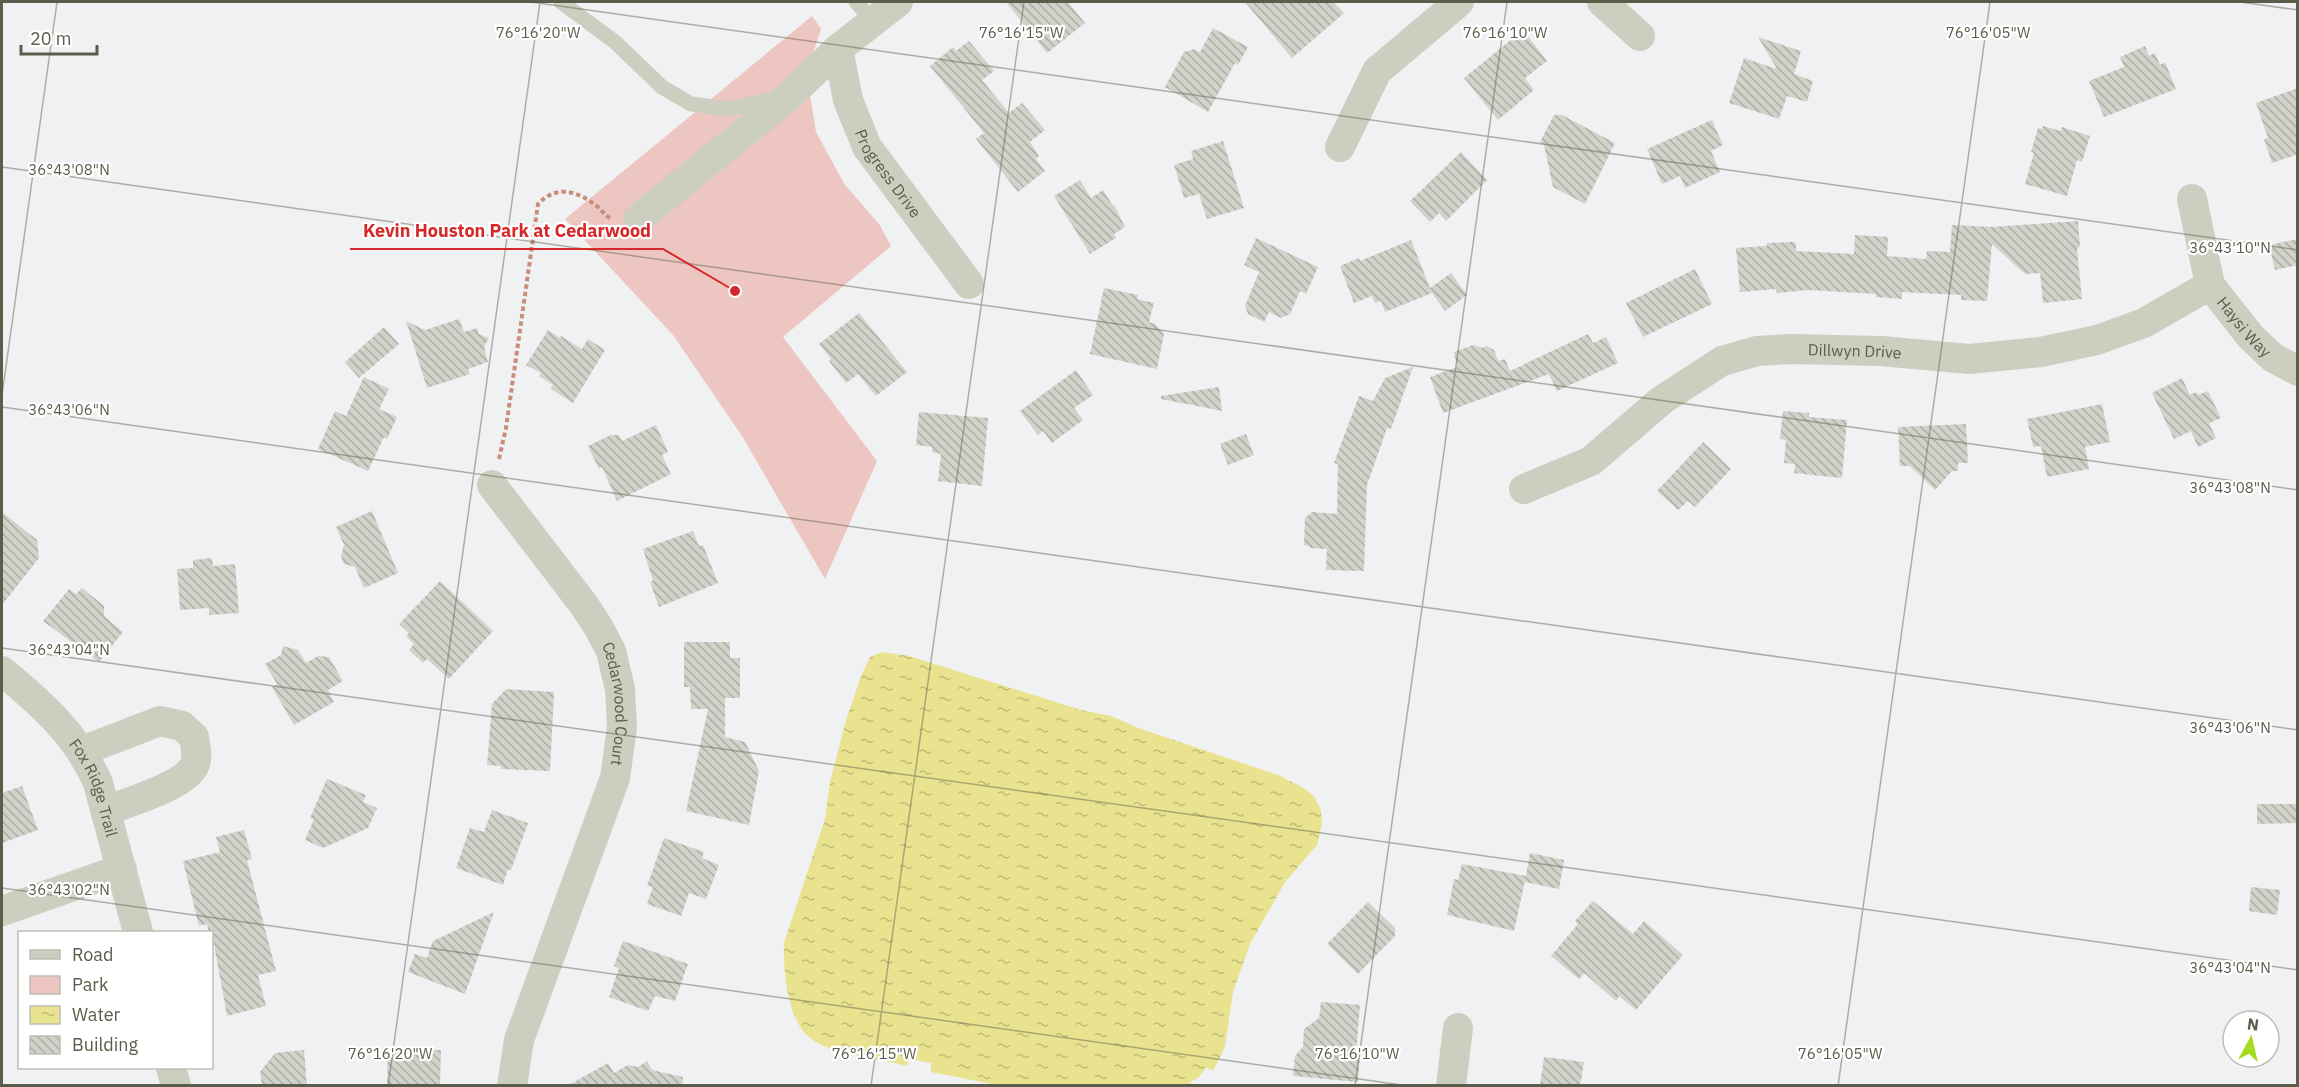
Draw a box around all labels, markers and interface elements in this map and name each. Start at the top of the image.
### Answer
scale bar [21,18,98,56]
text: 76°16'20"W [496,23,581,42]
text: 76°16'15"W [979,23,1064,42]
text: 76°16'10"W [1463,23,1548,42]
text: 76°16'05"W [1946,23,2031,42]
text: 20 m [30,27,72,50]
street label: Progress Drive [851,126,926,222]
text: 36°43'08"N [28,160,110,179]
callout: Kevin Houston Park at Cedarwood [350,213,663,249]
text: Kevin Houston Park at Cedarwood [363,219,651,242]
text: 36°43'10"N [2189,238,2271,257]
street label: Haysi Way [2213,292,2276,361]
street label: Dillwyn Drive [1808,339,1903,363]
text: 36°43'06"N [28,400,110,419]
text: 36°43'08"N [2189,478,2271,497]
street label: Cedarwood Court [598,638,632,767]
text: 36°43'04"N [28,640,110,659]
text: 36°43'06"N [2189,718,2271,737]
street label: Fox Ridge Trail [65,734,122,839]
text: 36°43'02"N [28,880,110,899]
legend [18,931,213,1069]
text: Road [72,943,113,966]
text: 36°43'04"N [2189,958,2271,977]
text: Park [72,973,109,996]
text: Water [72,1003,121,1026]
north arrow [2221,1009,2281,1069]
text: N [2246,1013,2260,1035]
text: Building [72,1033,139,1056]
text: 76°16'20"W [348,1044,433,1063]
text: 76°16'15"W [832,1044,917,1063]
text: 76°16'10"W [1315,1044,1400,1063]
text: 76°16'05"W [1798,1044,1883,1063]

